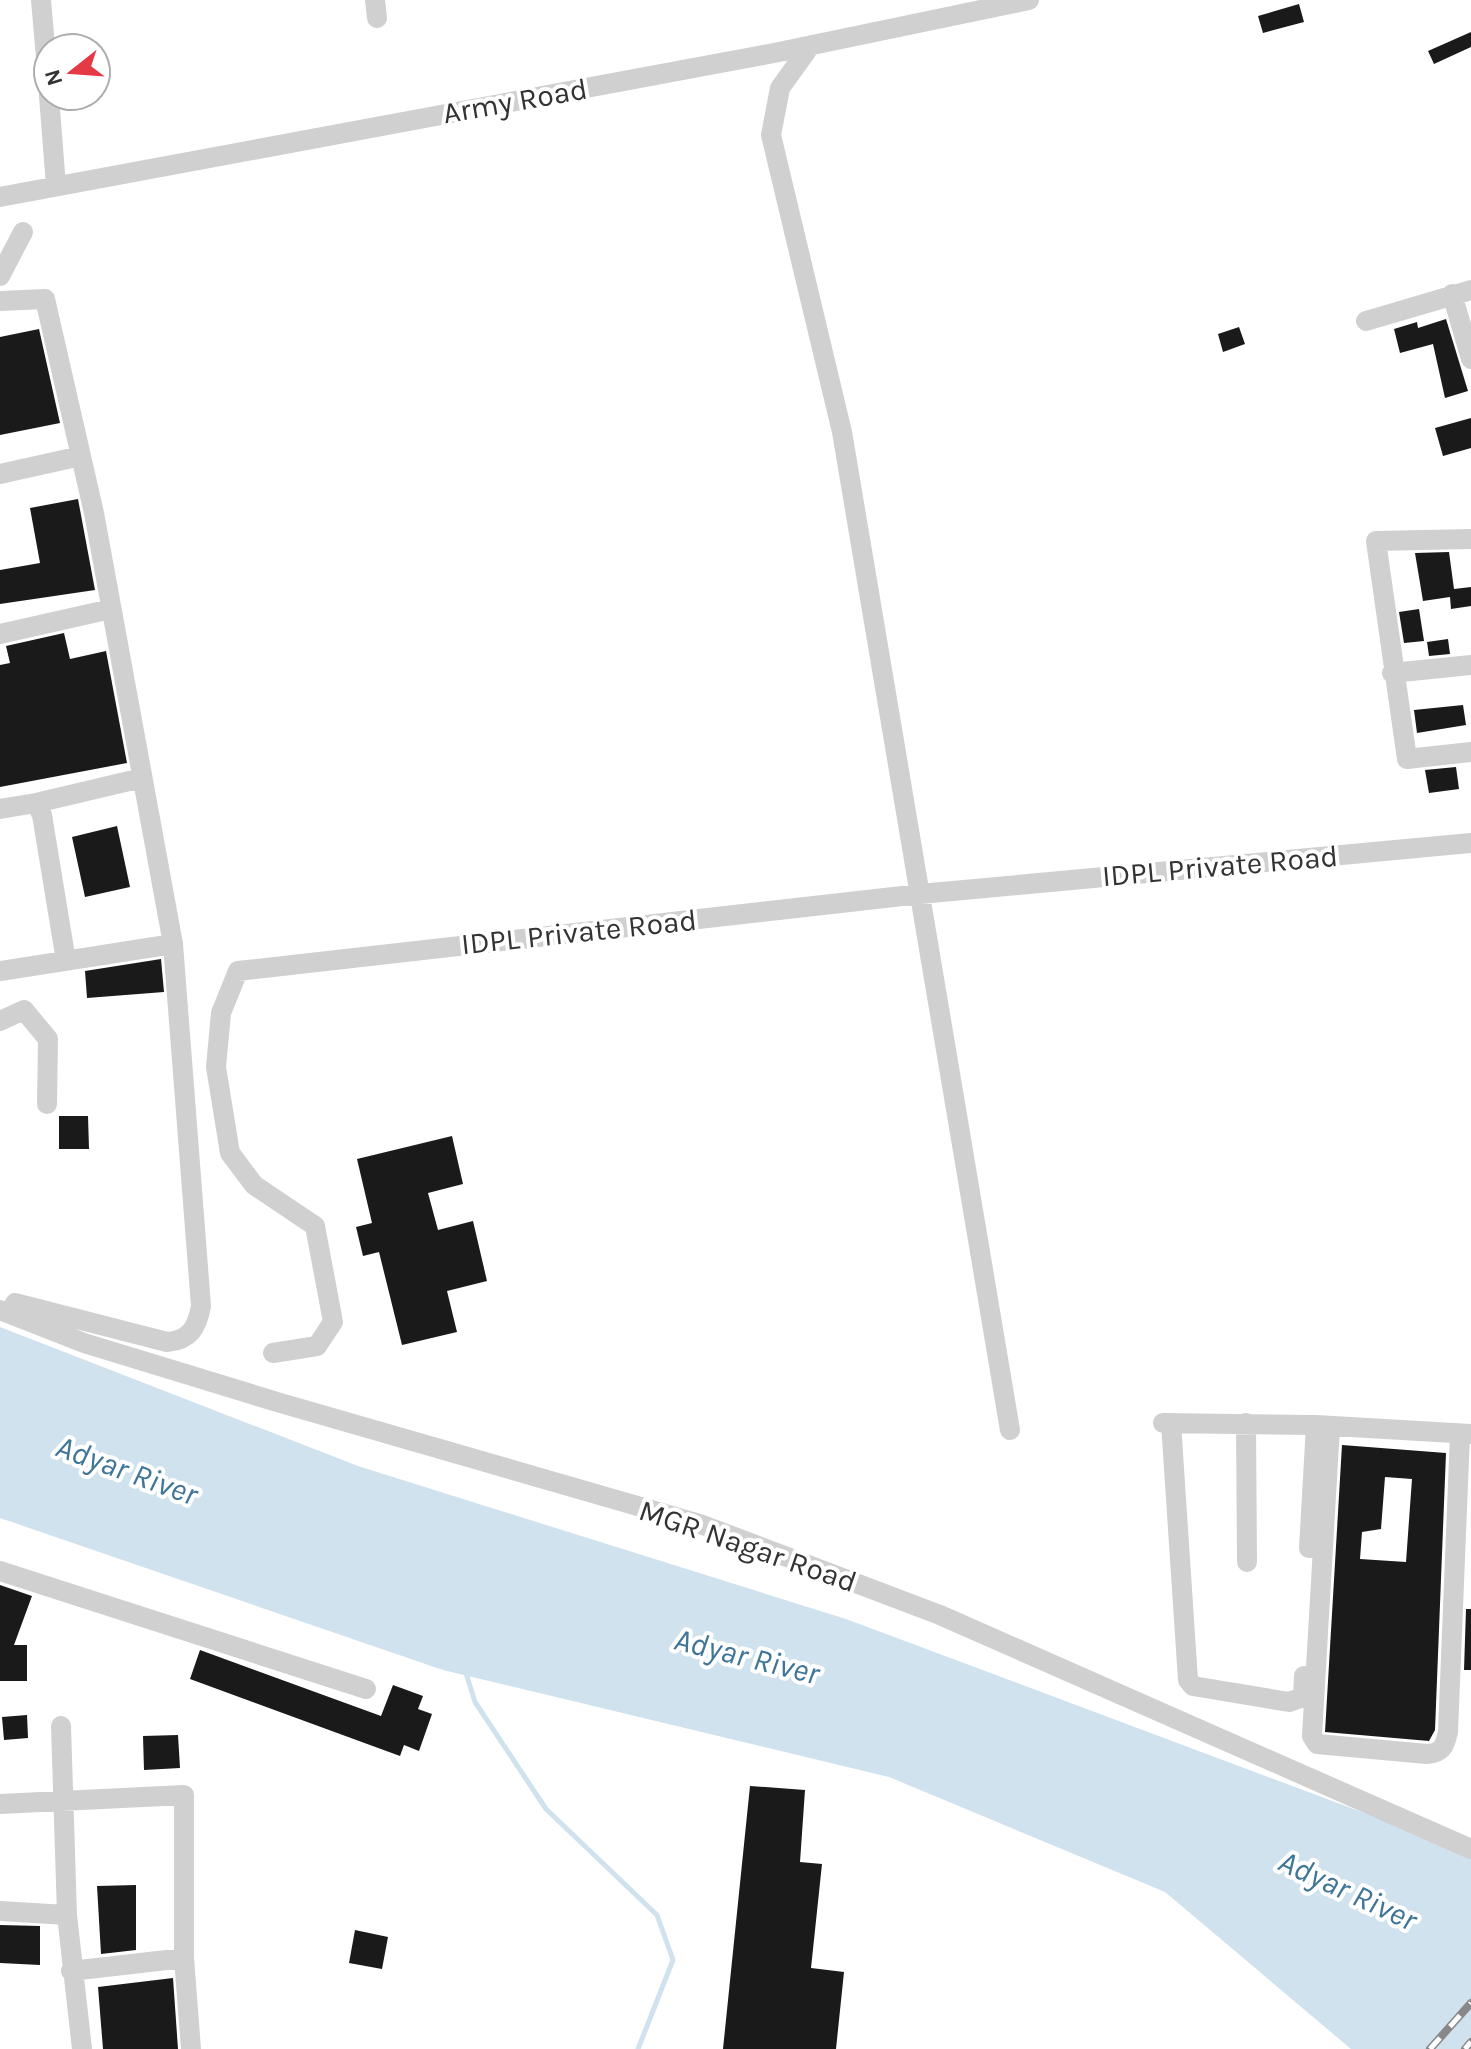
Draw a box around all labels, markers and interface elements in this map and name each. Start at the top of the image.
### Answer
north arrow [32,32,112,112]
text: N [39,66,69,89]
street label: Army Road [440,71,590,131]
street label: IDPL Private Road [1100,838,1340,894]
street label: IDPL Private Road [459,902,699,962]
water label: Adyar River [51,1428,204,1514]
street label: MGR Nagar Road [634,1492,862,1600]
water label: Adyar River [671,1621,824,1693]
water label: Adyar River [1273,1842,1424,1939]

